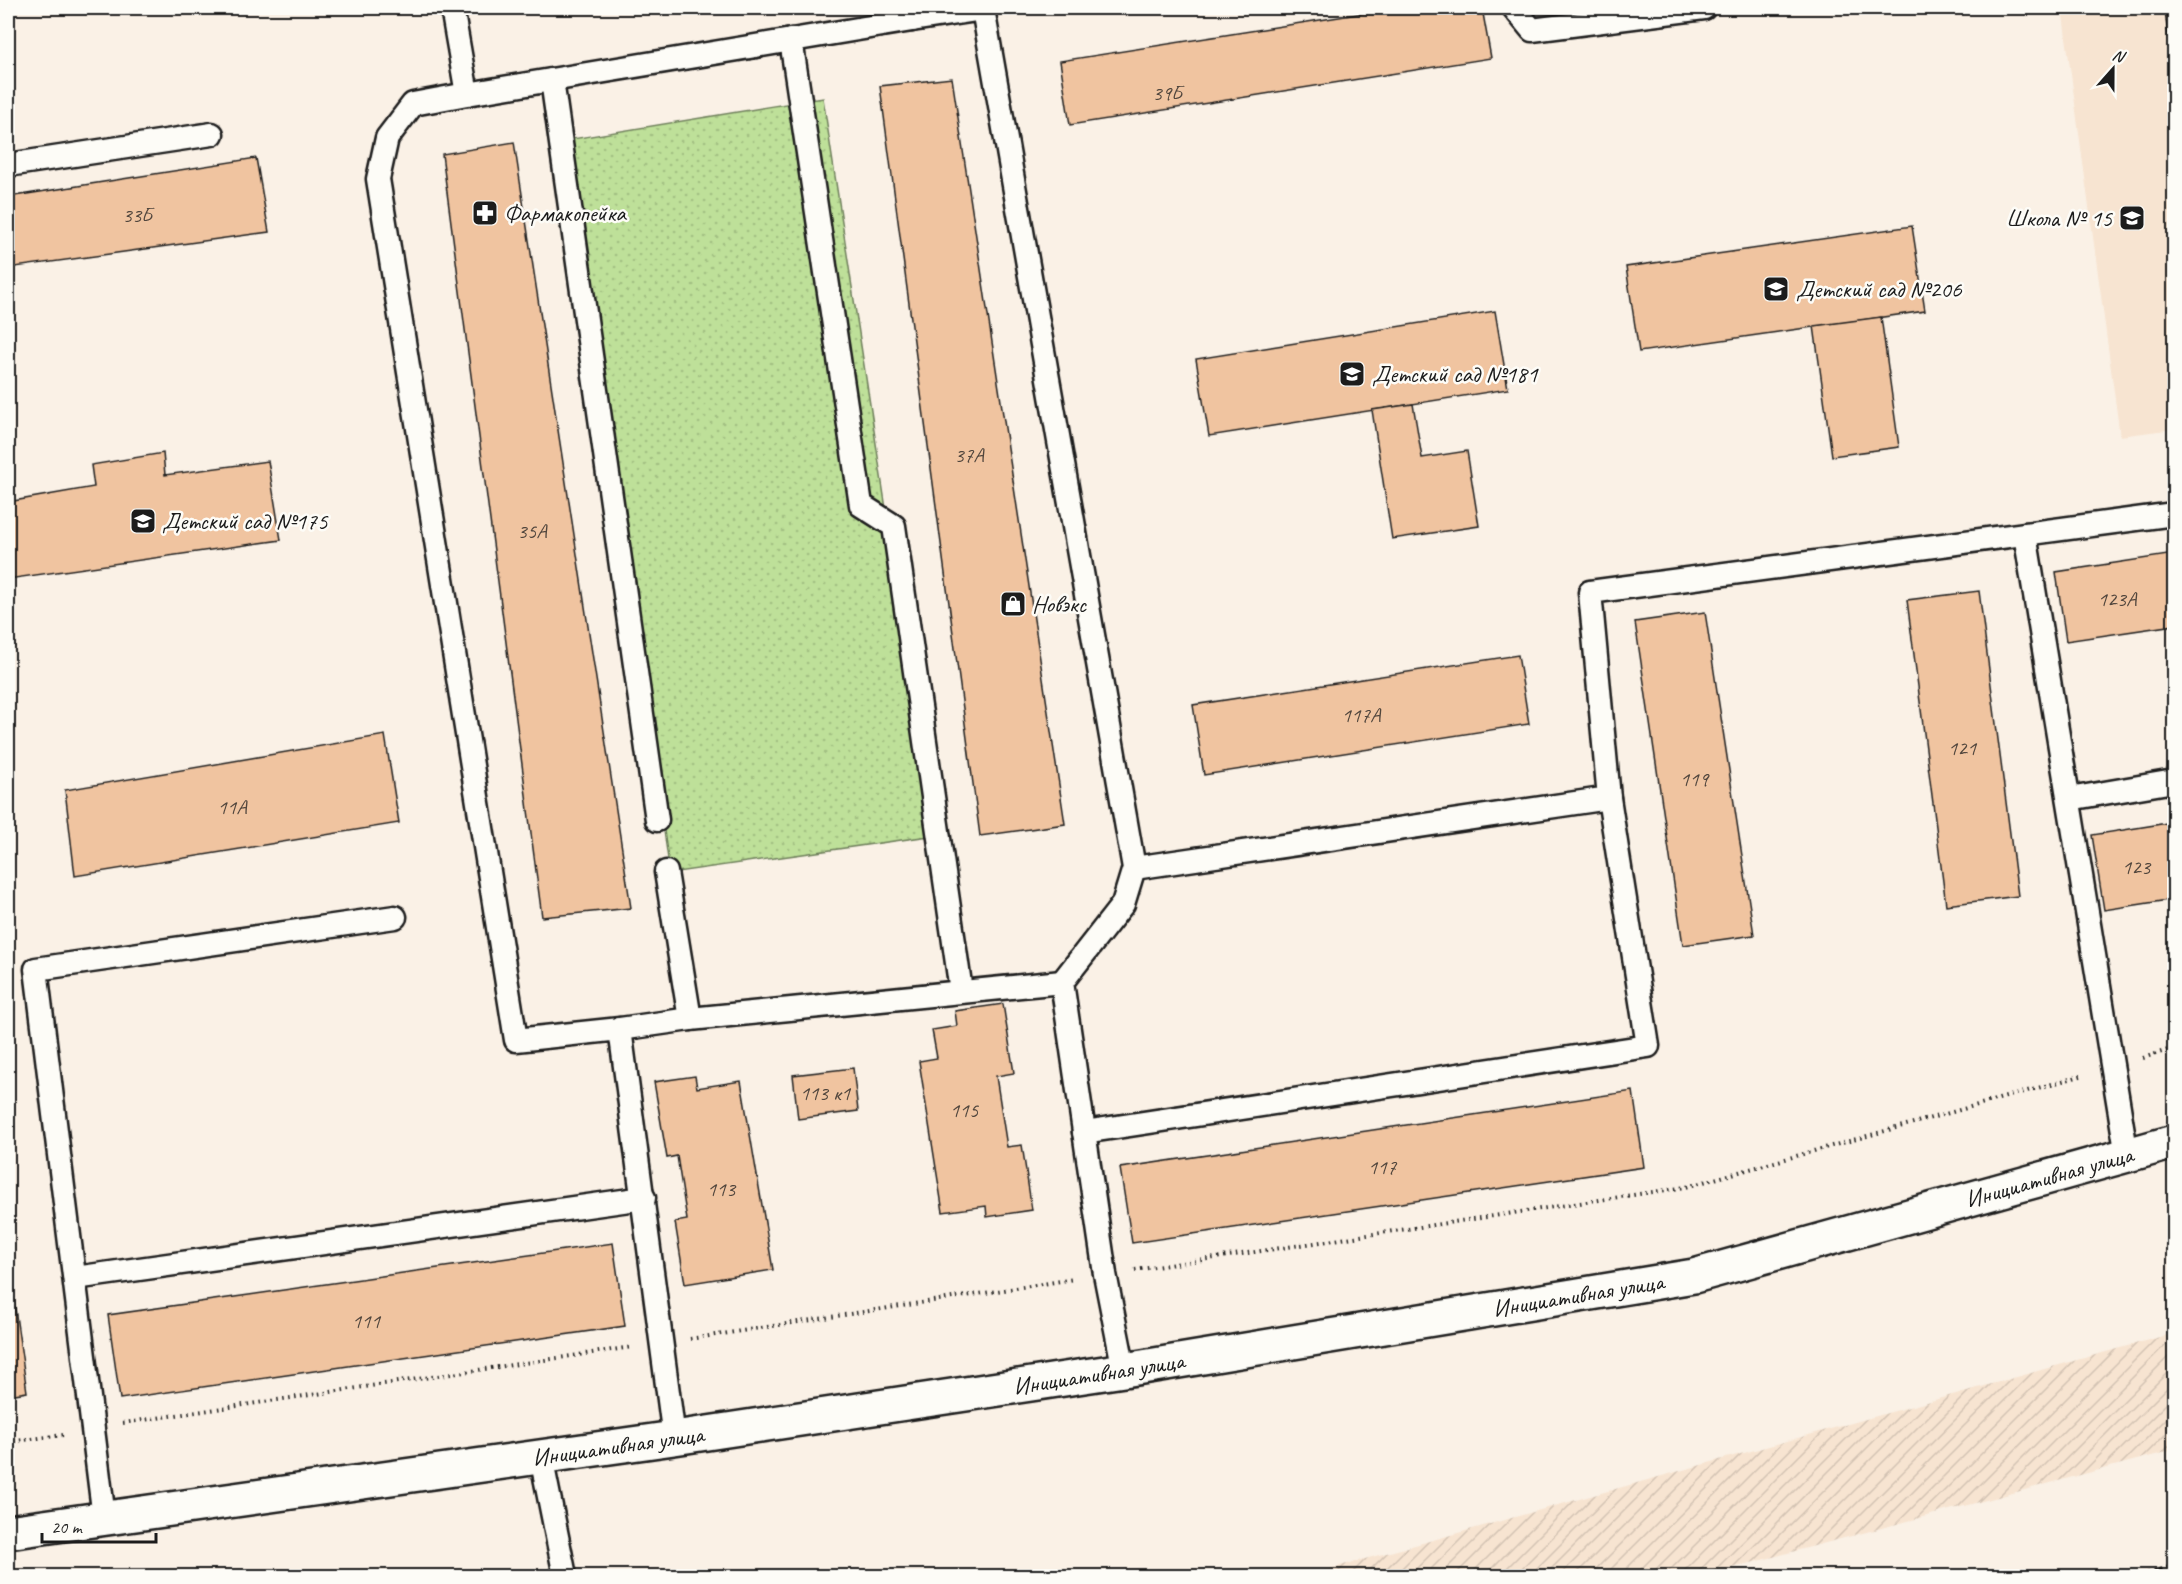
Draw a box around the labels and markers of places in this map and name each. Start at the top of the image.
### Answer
pharmacy icon: Фармакопейка [470,198,500,228]
place label: Фармакопейка [504,198,627,228]
place label: Школа № 15 [2006,203,2113,233]
school or university icon: Школа № 15 [2117,203,2147,233]
school or university icon: Детский сад №206 [1761,274,1791,304]
place label: Детский сад №206 [1796,274,1963,304]
school or university icon: Детский сад №181 [1337,359,1367,389]
place label: Детский сад №181 [1372,359,1539,389]
school or university icon: Детский сад №175 [128,506,158,536]
place label: Детский сад №175 [162,506,329,536]
shop icon: Новэкс [998,589,1028,619]
place label: Новэкс [1032,589,1088,619]

